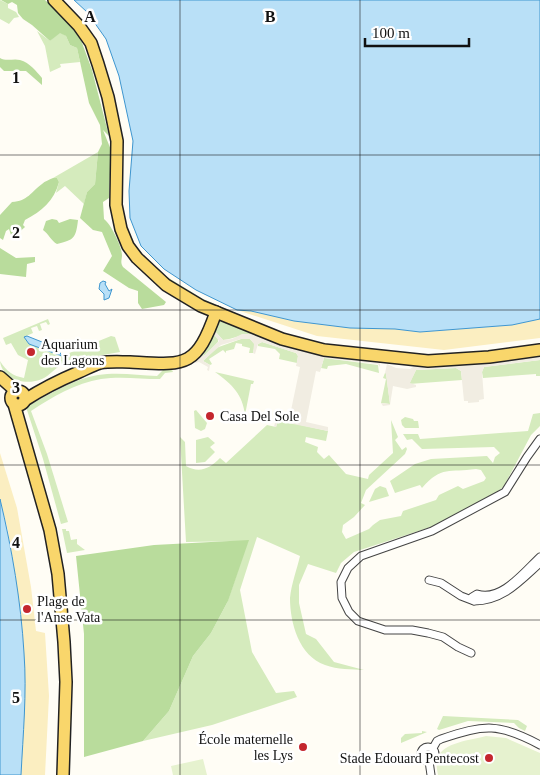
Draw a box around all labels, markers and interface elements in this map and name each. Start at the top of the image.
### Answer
text: A [84,8,96,25]
text: B [265,8,276,25]
scale bar [365,15,469,47]
text: 100 m [372,25,410,41]
text: 1 [12,69,20,86]
text: 2 [12,224,20,241]
place label: Aquarium des Lagons [41,337,104,368]
marker: Aquarium des Lagons [25,346,37,358]
text: 3 [12,379,20,396]
place label: Casa Del Sole [220,409,299,424]
marker: Casa Del Sole [204,410,216,422]
text: 4 [12,534,20,551]
place label: Plage de l'Anse Vata [37,594,101,625]
marker: Plage de l'Anse Vata [21,603,33,615]
text: 5 [12,689,20,706]
place label: École maternelle les Lys [199,731,293,763]
marker: École maternelle les Lys [297,741,309,753]
place label: Stade Edouard Pentecost [340,751,479,766]
marker: Stade Edouard Pentecost [483,752,495,764]

